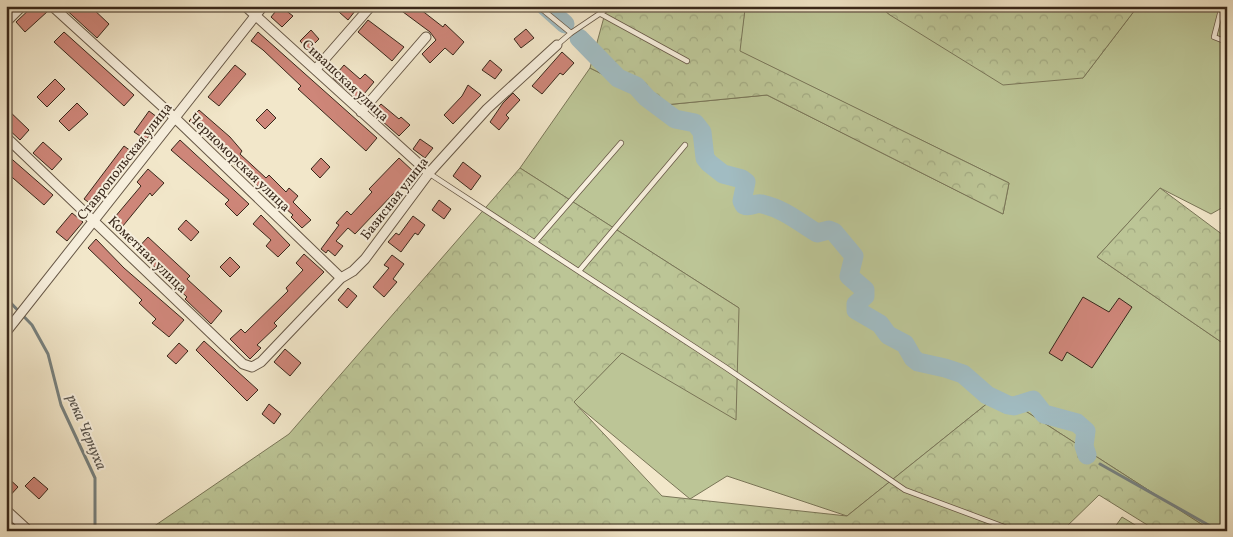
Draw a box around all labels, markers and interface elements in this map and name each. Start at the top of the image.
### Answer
street label: Сивашская улица [297,36,393,126]
street label: Ставропольская улица [73,99,177,225]
street label: Черноморская улица [184,109,294,217]
street label: Базисная улица [357,153,434,244]
street label: Кометная улица [103,212,191,298]
water label: река Чернуха [60,392,111,474]

